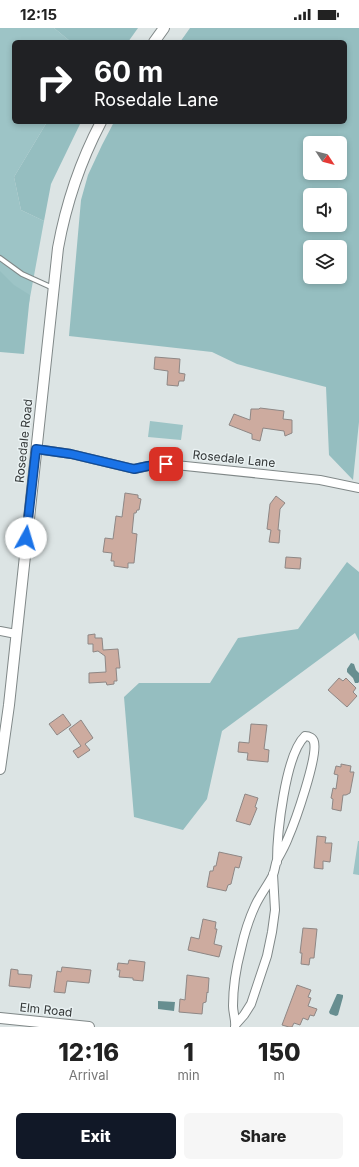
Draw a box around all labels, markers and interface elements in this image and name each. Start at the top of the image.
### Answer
text: 12:15 [20,5,57,24]
text: 60 m [94,55,163,89]
icon: right [28,56,80,108]
text: Rosedale Lane [94,89,219,110]
north arrow [303,136,347,180]
map controls [303,136,347,284]
button: sound [303,188,347,232]
button: layers [303,240,347,284]
street label: Rosedale Road [12,398,35,484]
pin [149,447,183,481]
street label: Rosedale Lane [192,447,276,470]
icon: arrive [155,453,177,475]
position arrow [5,517,47,559]
street label: Elm Road [19,999,73,1020]
text: 12:16 [58,1038,119,1067]
text: 1 [183,1038,194,1067]
text: 150 [258,1038,301,1067]
text: Arrival [69,1067,109,1083]
text: min [177,1067,200,1083]
text: m [274,1067,285,1083]
button: Exit [16,1113,176,1159]
button: Share [184,1113,343,1159]

